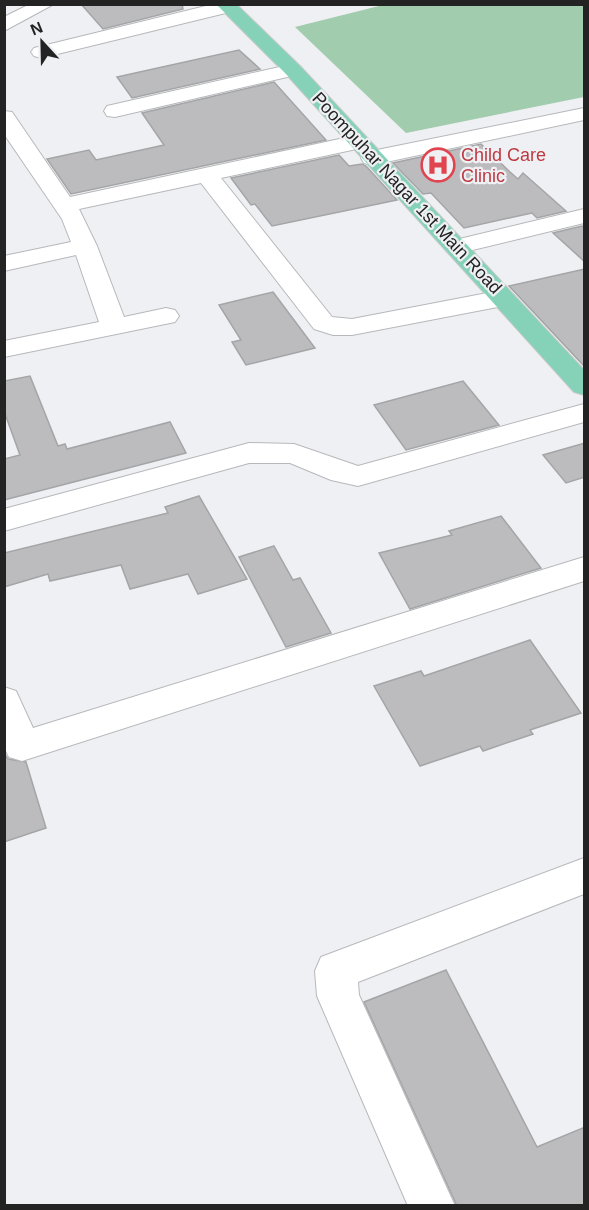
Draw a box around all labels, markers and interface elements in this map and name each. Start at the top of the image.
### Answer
north arrow [12,12,72,72]
text: N [28,19,45,39]
street label: Poompuhar Nagar 1st Main Road [308,88,506,298]
place label: Child Care Clinic [461,145,546,186]
hospital icon: Child Care Clinic [420,147,456,183]

